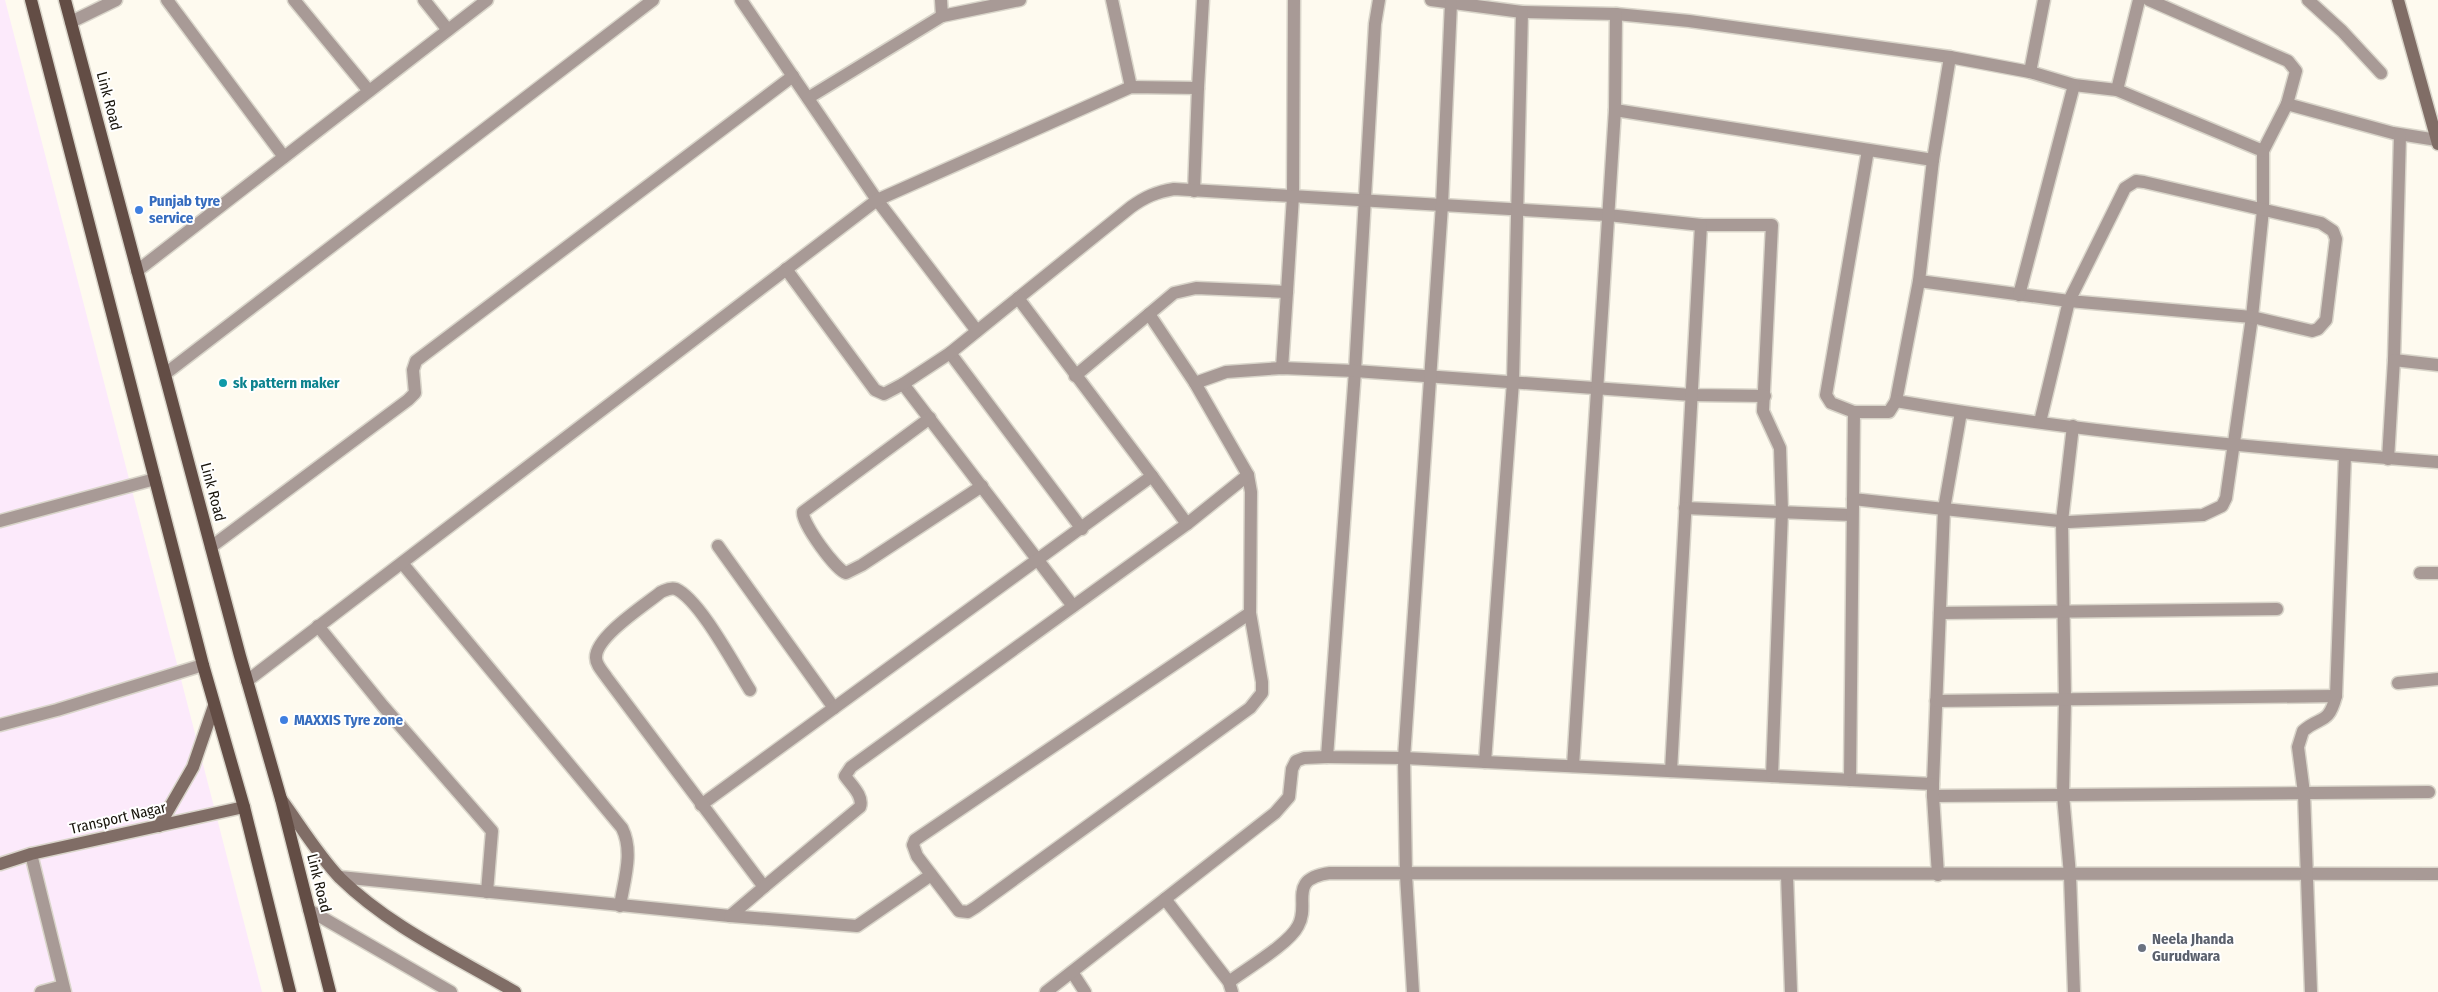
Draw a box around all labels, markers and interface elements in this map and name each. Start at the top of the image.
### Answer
street label: Link Road [93,70,125,132]
place label: Punjab tyre service [149,192,221,227]
marker: Punjab tyre service [133,204,145,216]
place label: sk pattern maker [233,374,340,392]
marker: sk pattern maker [217,377,229,389]
street label: Link Road [197,461,229,523]
place label: MAXXIS Tyre zone [294,711,403,729]
marker: MAXXIS Tyre zone [278,714,290,726]
street label: Transport Nagar [68,798,169,838]
street label: Link Road [303,852,335,914]
place label: Neela Jhanda Gurudwara [2152,930,2234,965]
marker: Neela Jhanda Gurudwara [2136,942,2148,954]

